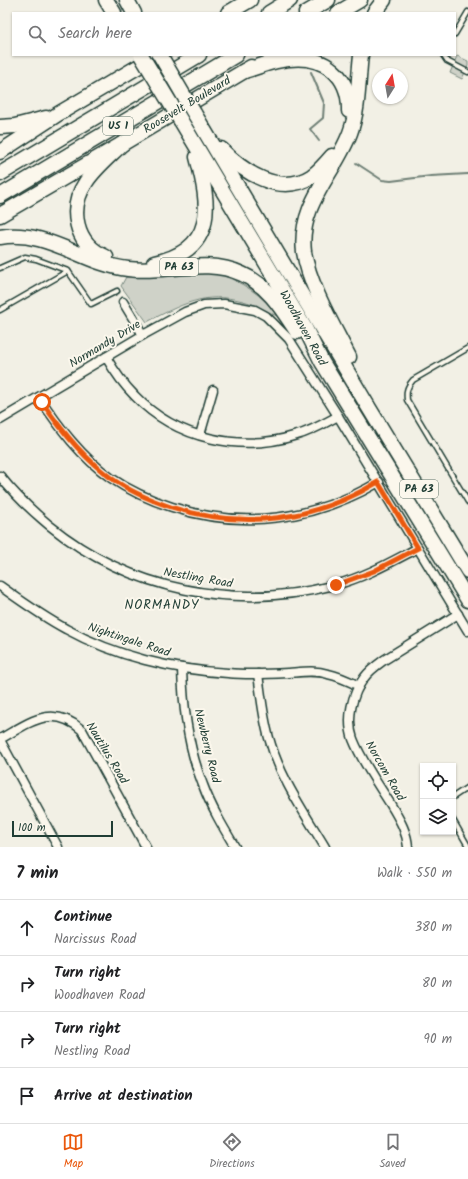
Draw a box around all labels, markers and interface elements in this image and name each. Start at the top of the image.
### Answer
search box [12,12,456,56]
text: Search here [58,22,132,46]
icon: search [26,23,48,45]
north arrow [372,68,408,104]
street label: Roosevelt Boulevard [140,71,235,139]
road number: US 1 [103,117,133,135]
road number: PA 63 [160,258,198,276]
street label: Woodhaven Road [274,287,332,370]
street label: Normandy Drive [66,315,145,373]
route start [33,393,51,411]
road number: PA 63 [400,480,438,498]
street label: Nestling Road [162,563,235,594]
route end [327,576,345,594]
district label: NORMANDY [124,595,200,616]
street label: Nightingale Road [85,618,174,663]
street label: Newberry Road [189,707,226,786]
street label: Nautilus Road [81,718,134,789]
street label: Norcom Road [360,737,410,806]
map controls [420,763,456,835]
button: locate [420,763,456,799]
button: layers [420,799,456,835]
scale bar [12,819,113,838]
text: 100 m [18,819,46,837]
text: 7 min [16,860,58,887]
text: Walk · 550 m [377,863,452,884]
text: Continue [54,905,112,929]
icon: ahead [16,917,38,939]
text: 380 m [415,917,452,938]
text: Narcissus Road [54,929,136,950]
text: Turn right [54,961,121,985]
icon: right [16,973,38,995]
text: 80 m [422,973,452,994]
text: Woodhaven Road [54,985,145,1006]
text: Turn right [54,1017,121,1041]
icon: right [16,1029,38,1051]
text: 90 m [424,1029,452,1050]
text: Nestling Road [54,1041,130,1062]
text: Arrive at destination [54,1084,193,1108]
icon: arrive [16,1085,38,1107]
tab: Map [62,1131,84,1173]
tab: Directions [209,1131,255,1173]
tab: Saved [380,1131,406,1173]

